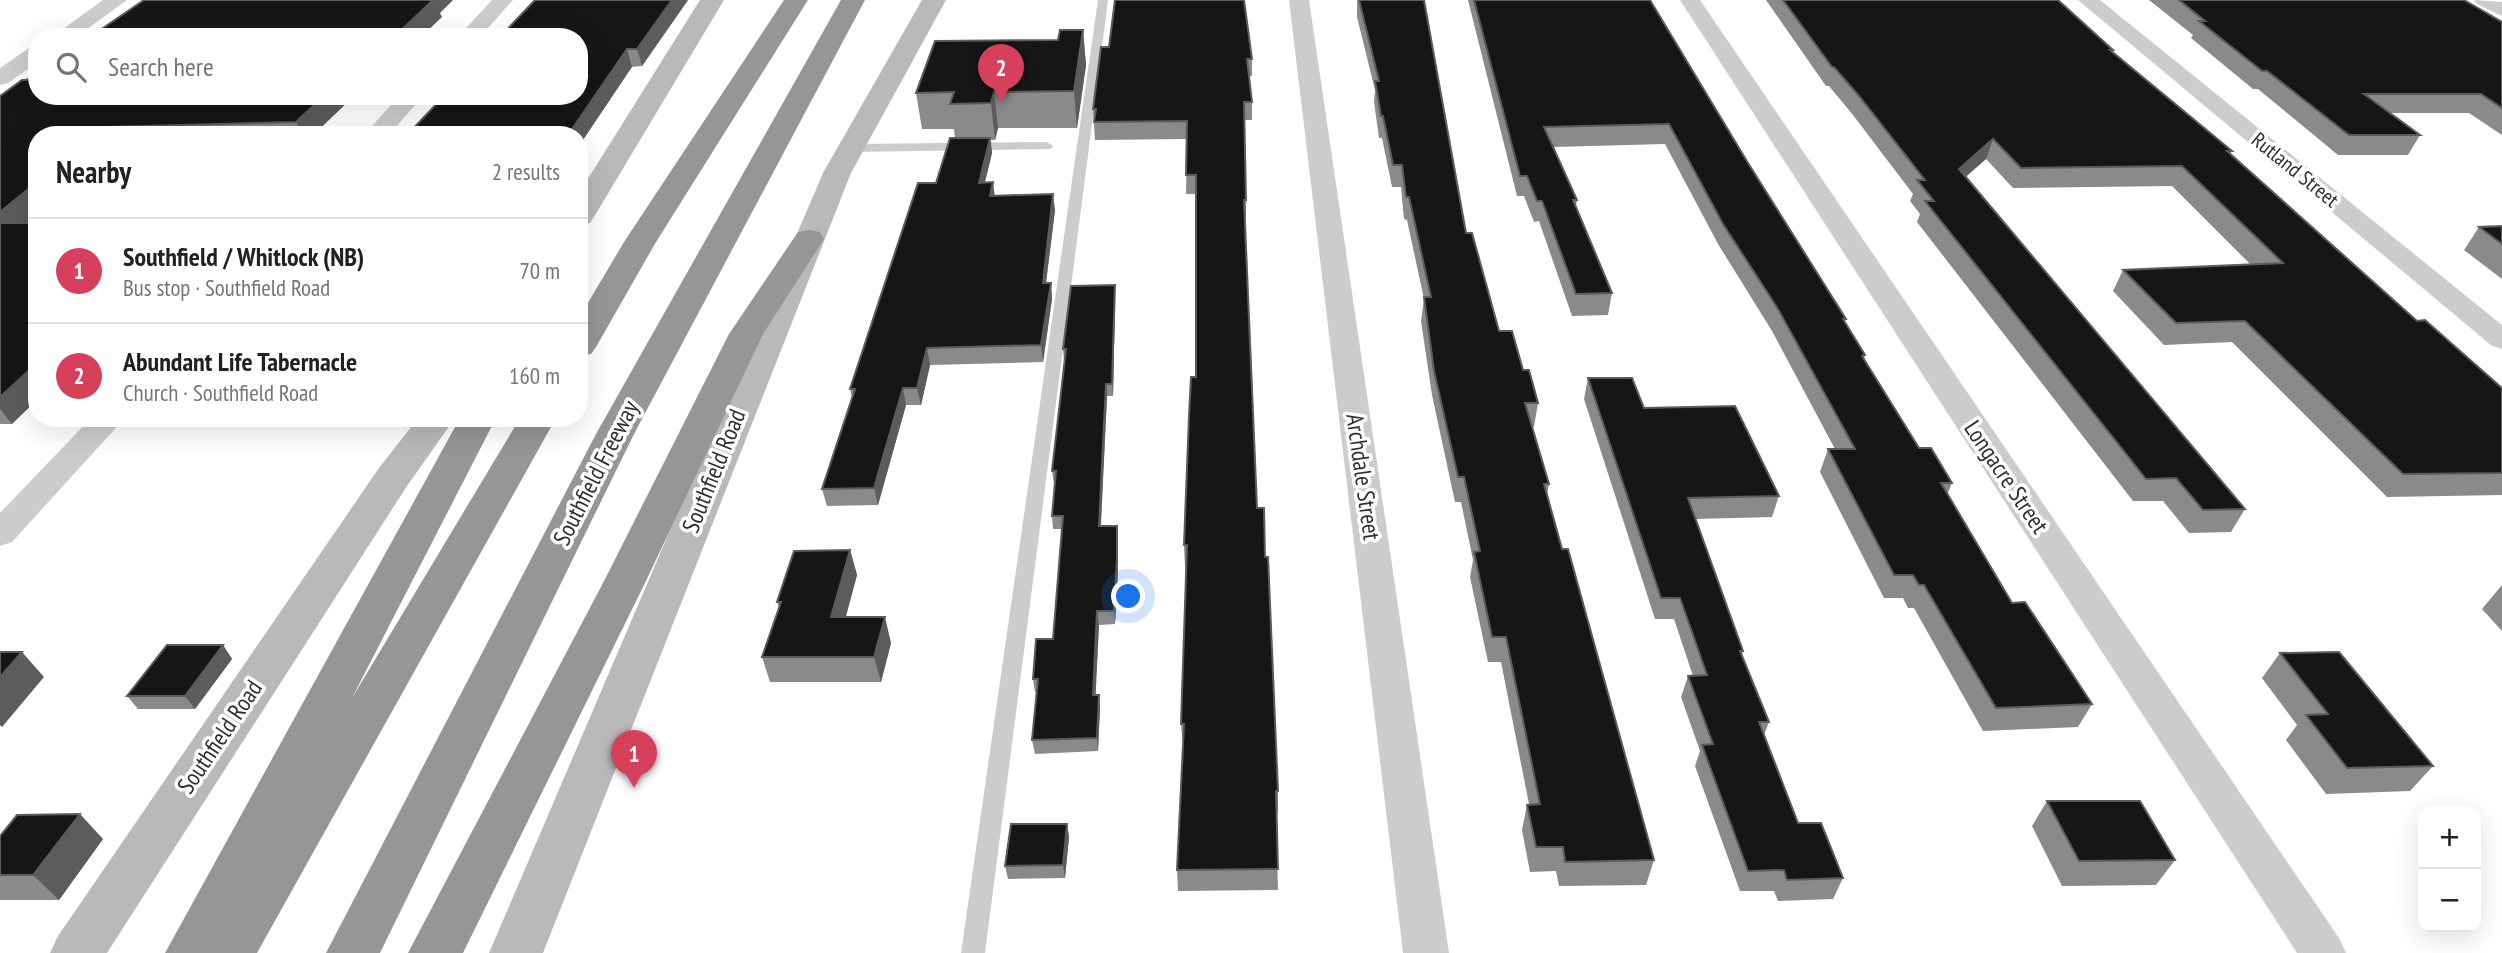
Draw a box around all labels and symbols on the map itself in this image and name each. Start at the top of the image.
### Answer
pin: 2 [978,44,1024,102]
street label: Rutland Street [2246,126,2345,213]
street label: Southfield Freeway [546,395,645,550]
street label: Southfield Road [675,404,752,537]
street label: Archdale Street [1339,412,1388,543]
street label: Longacre Street [1957,414,2056,539]
your location [1111,579,1145,613]
street label: Southfield Road [170,674,269,800]
pin: 1 [611,730,657,788]

